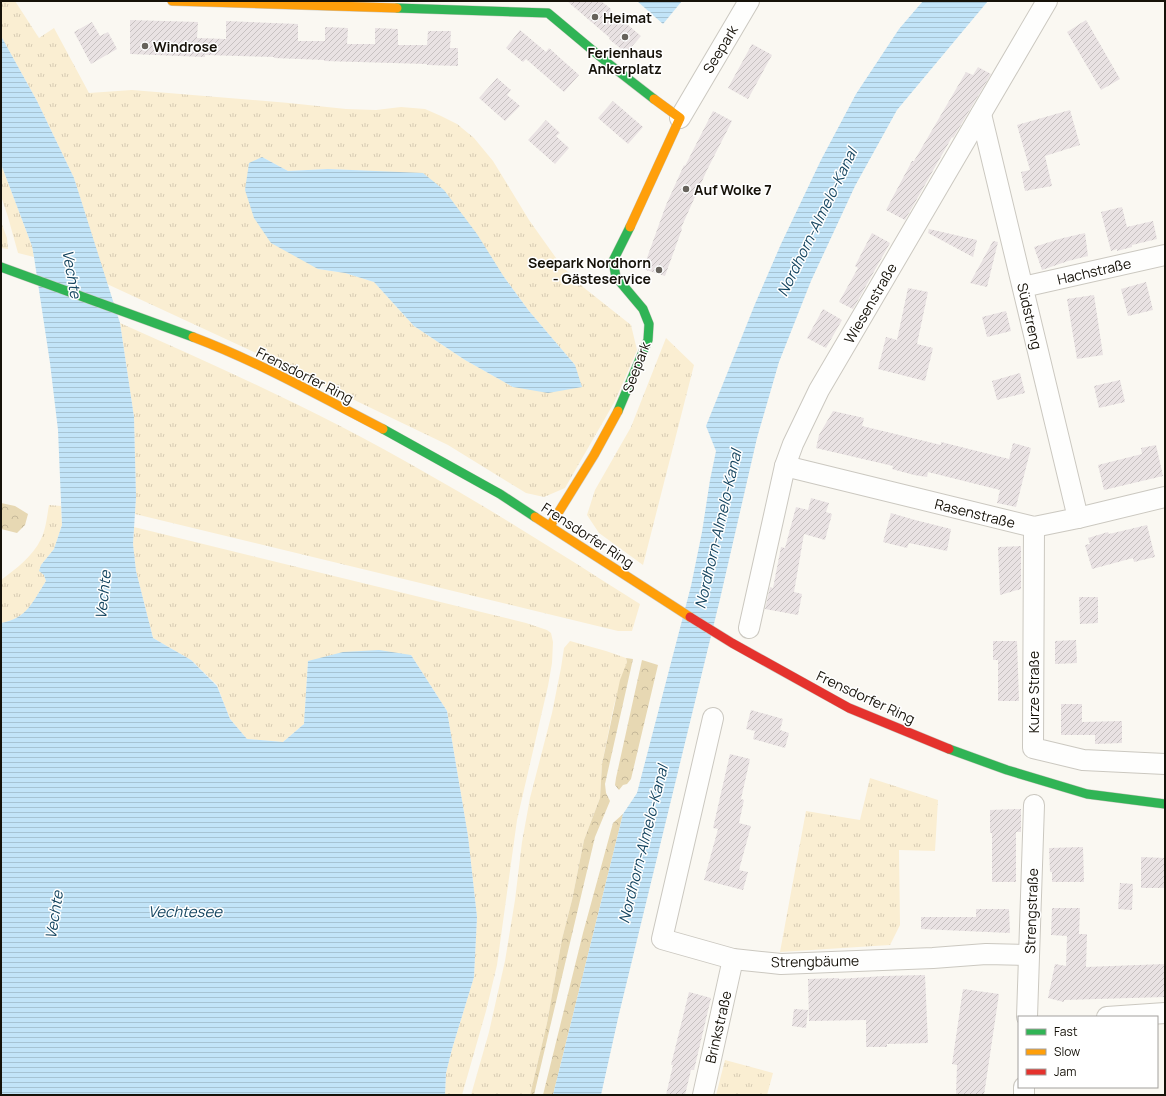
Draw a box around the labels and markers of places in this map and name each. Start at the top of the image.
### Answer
place label: Heimat [603,8,652,27]
marker: Heimat [590,12,600,22]
marker: Ferienhaus Ankerplatz [620,32,630,42]
place label: Windrose [153,37,218,56]
marker: Windrose [140,41,150,51]
place label: Ferienhaus Ankerplatz [587,43,663,78]
place label: Auf Wolke 7 [694,180,772,199]
marker: Auf Wolke 7 [681,184,691,194]
place label: Seepark Nordhorn - Gästeservice [528,253,651,288]
marker: Seepark Nordhorn - Gästeservice [654,265,664,275]

